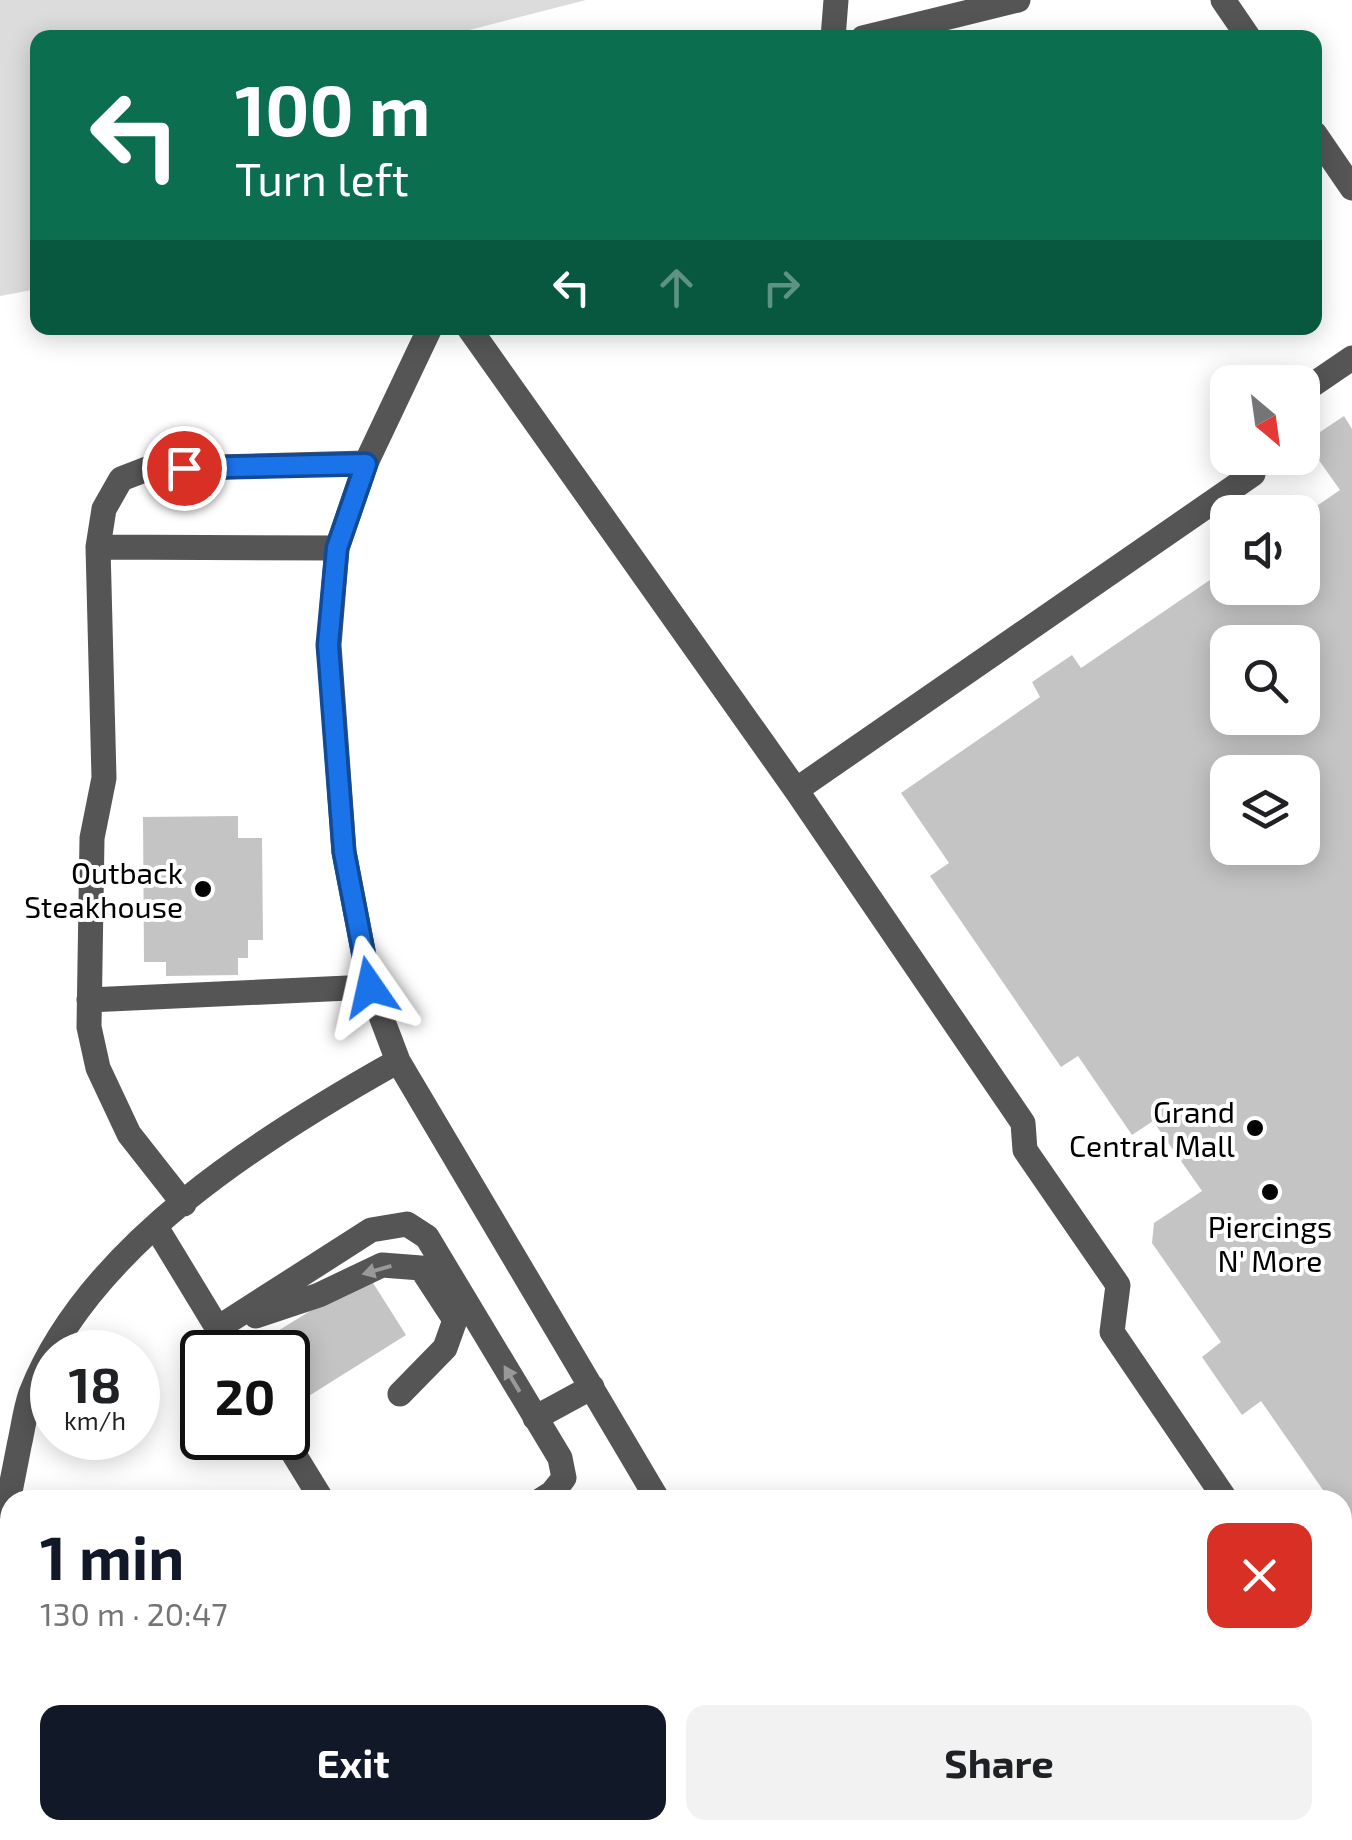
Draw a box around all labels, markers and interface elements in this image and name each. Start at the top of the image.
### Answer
text: 100 m [235,66,430,150]
icon: left [70,70,200,200]
text: Turn left [235,151,409,205]
icon: left [544,260,599,315]
icon: ahead [649,260,704,315]
icon: right [754,260,809,315]
north arrow [1210,365,1320,475]
map controls [1210,365,1320,865]
pin [142,426,227,511]
icon: arrive [157,441,212,496]
button: sound [1210,495,1320,605]
button: search [1210,625,1320,735]
button: layers [1210,755,1320,865]
place label: Outback Steakhouse [24,854,183,924]
marker: Outback Steakhouse [192,878,214,900]
position arrow [318,935,422,1039]
place label: Grand Central Mall [1069,1093,1235,1163]
marker: Grand Central Mall [1244,1117,1266,1139]
marker: Piercings N' More [1259,1181,1281,1203]
place label: Piercings N' More [1208,1208,1332,1278]
one-way arrow [361,1263,392,1279]
speed limit sign: 20 [180,1330,310,1460]
text: 18 [69,1353,121,1413]
one-way arrow [504,1364,521,1393]
text: km/h [64,1405,126,1435]
text: 1 min [40,1520,184,1592]
button: close [1207,1523,1312,1628]
text: 130 m · 20:47 [40,1594,228,1632]
button: Exit [40,1705,666,1820]
button: Share [686,1705,1312,1820]

